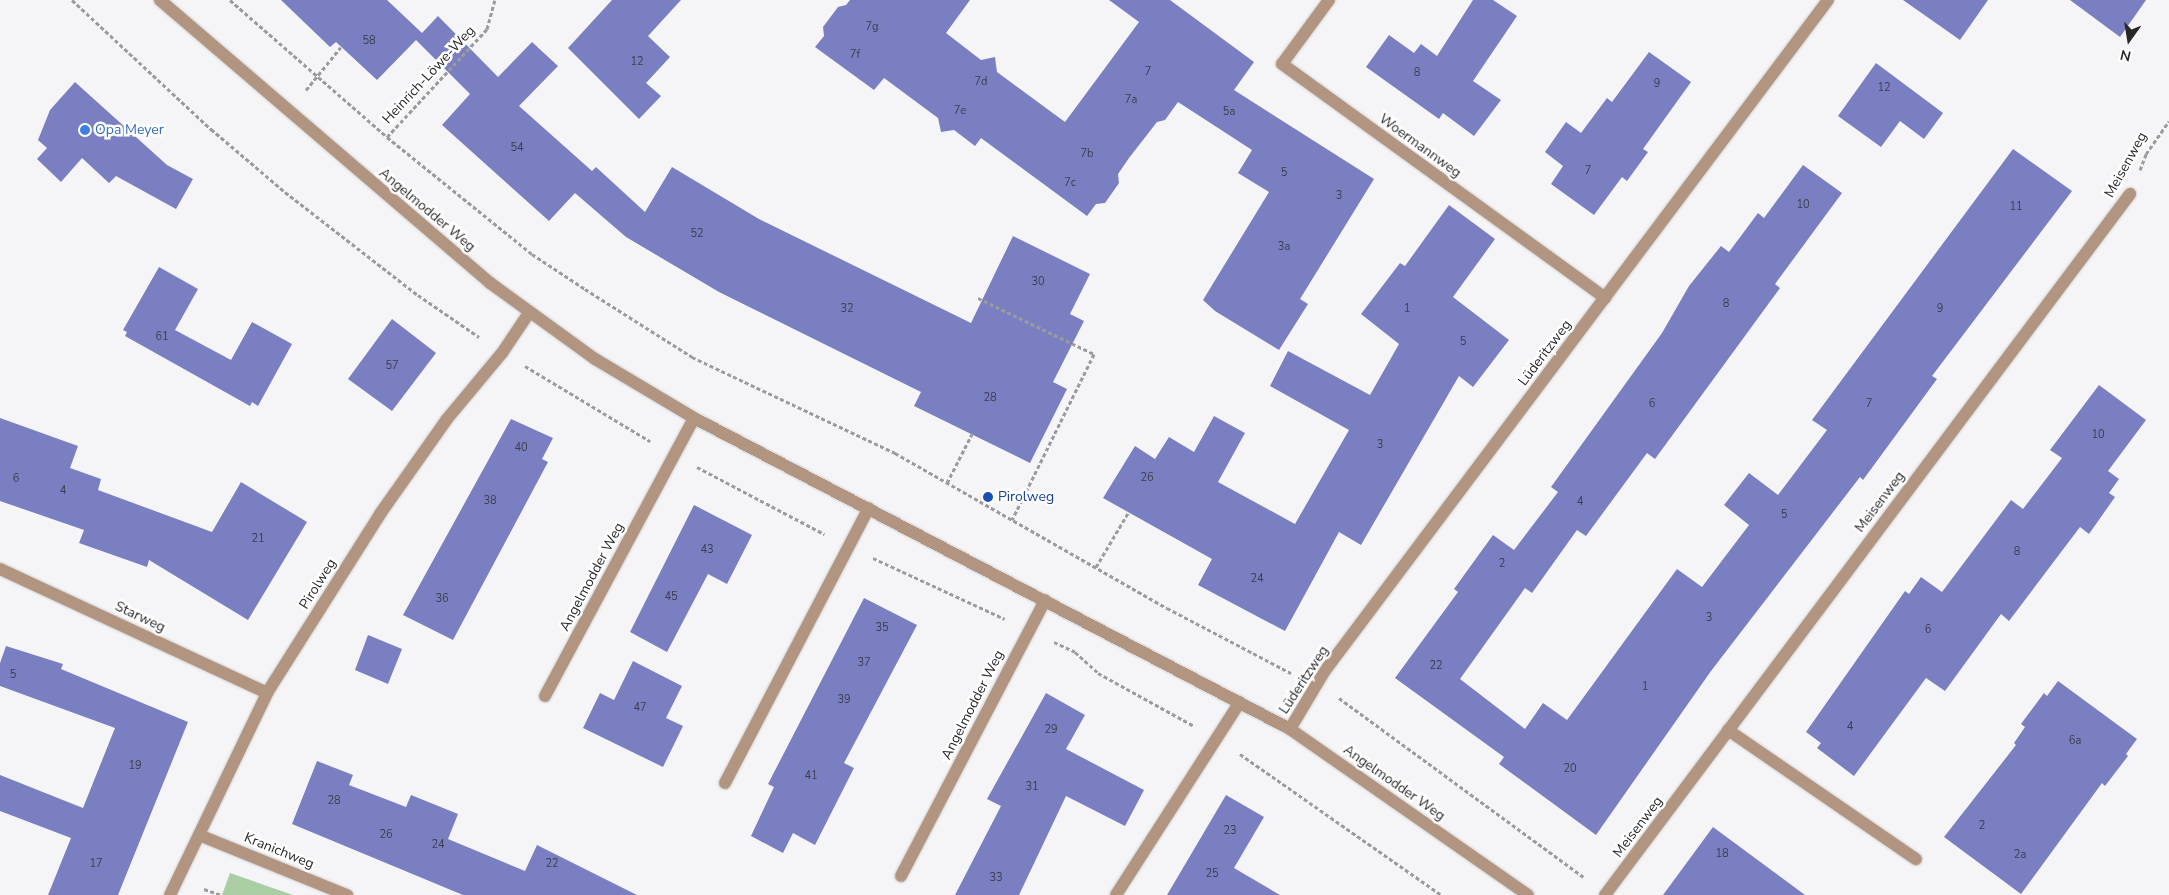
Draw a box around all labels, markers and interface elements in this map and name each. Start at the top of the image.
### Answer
north arrow [2104,15,2154,65]
house number: 7g [865,20,879,34]
street label: Heinrich-Löwe-Weg [379,22,479,128]
house number: 58 [362,34,376,48]
text: N [2118,45,2133,66]
house number: 7f [850,48,860,62]
house number: 12 [630,55,644,69]
house number: 7 [1145,65,1151,79]
house number: 8 [1414,66,1420,80]
house number: 7d [974,75,988,89]
house number: 9 [1654,77,1660,91]
house number: 12 [1877,81,1891,95]
house number: 7a [1125,93,1137,107]
house number: 7e [954,104,966,118]
house number: 5a [1223,105,1235,119]
street label: Woermannweg [1376,111,1464,181]
place label: Opa Meyer [95,122,164,138]
marker: Opa Meyer [79,124,91,136]
street label: Meisenweg [2101,129,2151,201]
house number: 54 [510,141,524,155]
house number: 7b [1080,147,1094,161]
house number: 7 [1585,164,1591,178]
street label: Angelmodder Weg [376,165,478,255]
house number: 5 [1281,166,1287,180]
house number: 7c [1064,176,1076,190]
house number: 3 [1336,189,1342,203]
house number: 10 [1796,198,1810,212]
house number: 11 [2009,200,2023,214]
house number: 52 [690,227,704,241]
house number: 3a [1278,240,1290,254]
house number: 30 [1031,275,1045,289]
house number: 8 [1723,297,1729,311]
house number: 32 [840,302,854,316]
house number: 1 [1404,302,1410,316]
house number: 9 [1937,302,1943,316]
street label: Lüderitzweg [1515,317,1575,389]
house number: 61 [155,330,169,344]
house number: 5 [1460,335,1466,349]
house number: 57 [385,359,399,373]
house number: 28 [983,391,997,405]
house number: 6 [1649,397,1655,411]
house number: 7 [1866,397,1872,411]
house number: 10 [2091,428,2105,442]
house number: 3 [1377,438,1383,452]
house number: 40 [514,441,528,455]
street label: Meisenweg [1852,468,1908,536]
house number: 26 [1140,471,1154,485]
house number: 6 [13,472,19,486]
house number: 4 [60,484,66,498]
place label: Pirolweg [998,489,1054,505]
marker: Pirolweg [982,491,994,503]
house number: 38 [483,494,497,508]
house number: 4 [1577,495,1583,509]
house number: 5 [1781,508,1787,522]
street label: Angelmodder Weg [556,520,628,634]
house number: 21 [251,532,265,546]
house number: 43 [700,543,714,557]
house number: 8 [2014,545,2020,559]
street label: Pirolweg [296,556,340,612]
house number: 2 [1499,557,1505,571]
house number: 24 [1250,572,1264,586]
house number: 45 [664,590,678,604]
house number: 36 [435,592,449,606]
street label: Starweg [112,598,168,636]
house number: 3 [1706,611,1712,625]
house number: 35 [875,621,889,635]
house number: 6 [1925,623,1931,637]
street label: Lüderitzweg [1276,643,1332,717]
street label: Angelmodder Weg [938,648,1008,762]
house number: 37 [857,656,871,670]
house number: 22 [1429,659,1443,673]
house number: 5 [10,668,16,682]
house number: 1 [1642,680,1648,694]
house number: 39 [837,693,851,707]
house number: 47 [633,701,647,715]
house number: 4 [1847,720,1853,734]
house number: 29 [1044,723,1058,737]
house number: 6a [2069,734,2081,748]
street label: Angelmodder Weg [1340,742,1448,824]
house number: 19 [128,759,142,773]
house number: 20 [1563,762,1577,776]
house number: 41 [804,769,818,783]
house number: 31 [1025,780,1039,794]
street label: Meisenweg [1610,793,1666,861]
house number: 28 [327,794,341,808]
house number: 2 [1979,819,1985,833]
house number: 23 [1223,824,1237,838]
house number: 26 [379,828,393,842]
street label: Kranichweg [242,829,316,873]
house number: 24 [431,838,445,852]
house number: 18 [1715,847,1729,861]
house number: 2a [2014,848,2026,862]
house number: 17 [89,857,103,871]
house number: 22 [545,857,559,871]
house number: 25 [1205,867,1219,881]
house number: 33 [989,871,1003,885]

